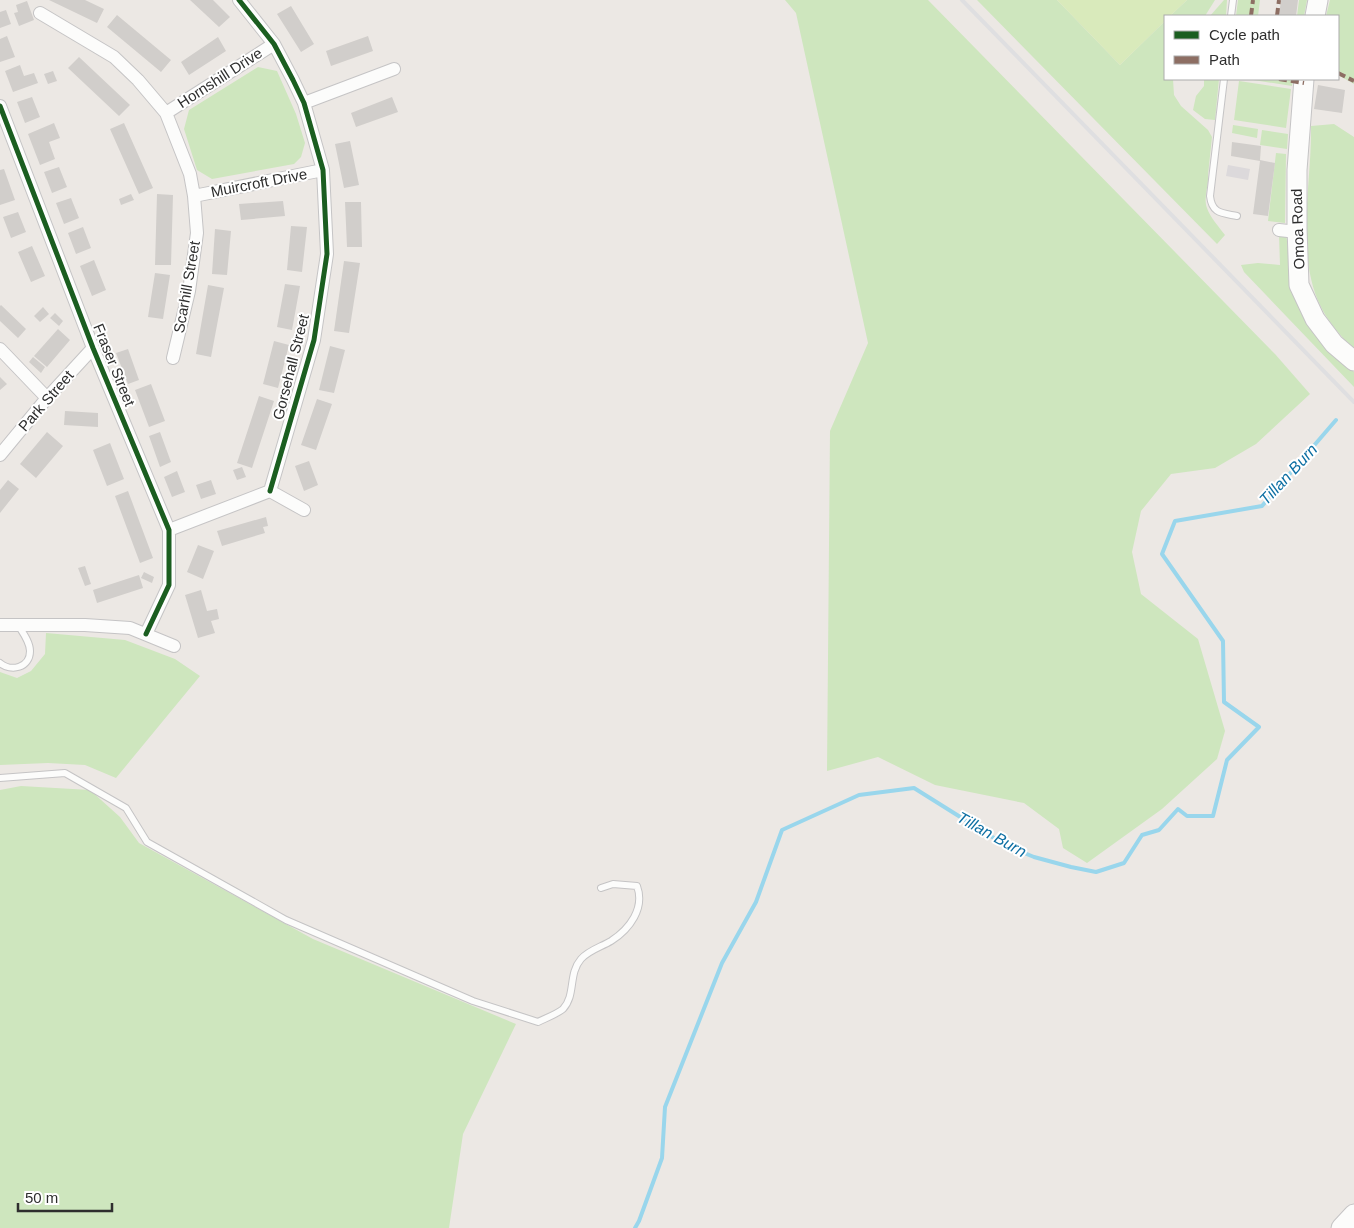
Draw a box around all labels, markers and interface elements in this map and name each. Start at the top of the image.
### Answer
legend [1164,15,1339,80]
text: Cycle path [1209,26,1280,43]
street label: Hornshill Drive [174,44,265,111]
text: Path [1209,51,1240,68]
street label: Muircroft Drive [209,165,308,200]
street label: Omoa Road [1288,188,1307,270]
street label: Scarhill Street [170,239,203,334]
street label: Gorsehall Street [269,311,312,422]
street label: Fraser Street [90,321,139,409]
street label: Park Street [15,366,77,435]
water label: Tillan Burn [1256,441,1321,508]
water label: Tillan Burn [954,808,1029,860]
scale bar [18,1180,111,1212]
text: 50 m [25,1189,58,1206]

